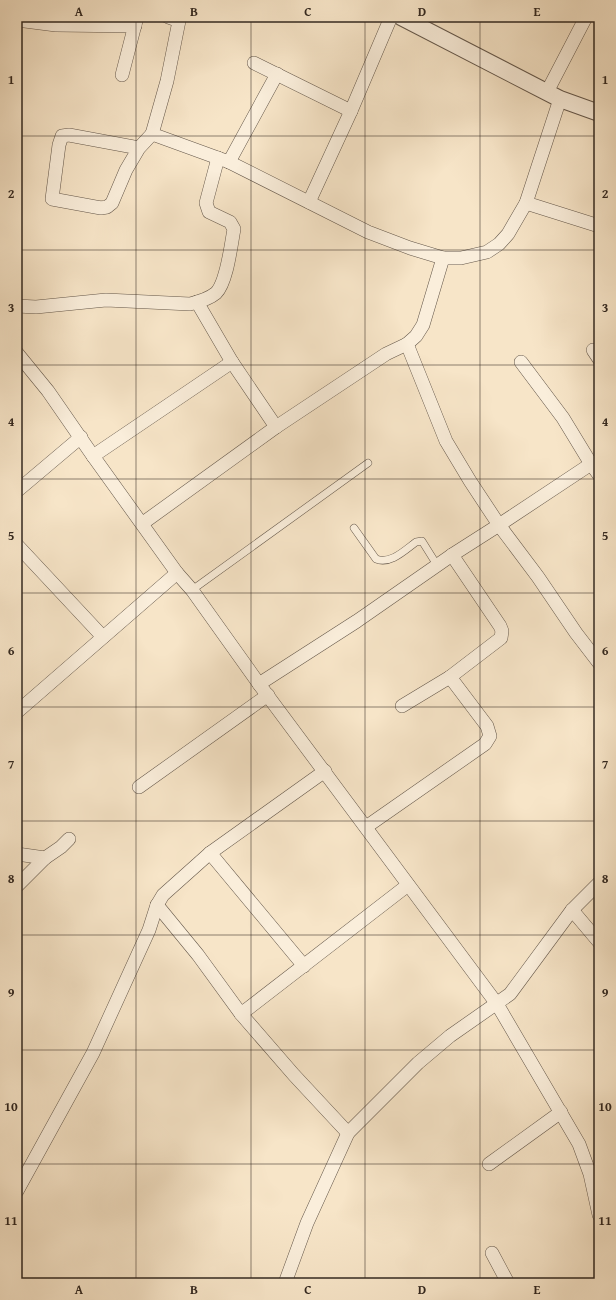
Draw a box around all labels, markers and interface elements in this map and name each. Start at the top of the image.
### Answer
text: A [75,2,84,21]
text: B [190,2,198,21]
text: C [304,2,312,21]
text: D [418,2,426,21]
text: E [534,2,541,21]
text: 1 [8,70,14,89]
text: 1 [602,70,608,89]
text: 2 [8,184,15,203]
text: 2 [602,184,609,203]
text: 3 [8,298,14,317]
text: 3 [602,298,608,317]
text: 4 [8,412,15,431]
text: 4 [602,412,609,431]
text: 5 [8,526,15,545]
text: 5 [602,526,609,545]
text: 6 [8,641,15,660]
text: 6 [602,641,609,660]
text: 7 [8,755,15,774]
text: 7 [602,755,609,774]
text: 8 [8,869,15,888]
text: 8 [602,869,609,888]
text: 9 [8,983,15,1002]
text: 9 [602,983,609,1002]
text: 10 [4,1097,18,1116]
text: 10 [598,1097,612,1116]
text: 11 [4,1211,18,1230]
text: 11 [598,1211,612,1230]
text: A [75,1280,84,1299]
text: B [190,1280,198,1299]
text: C [304,1280,312,1299]
text: D [418,1280,426,1299]
text: E [534,1280,541,1299]

